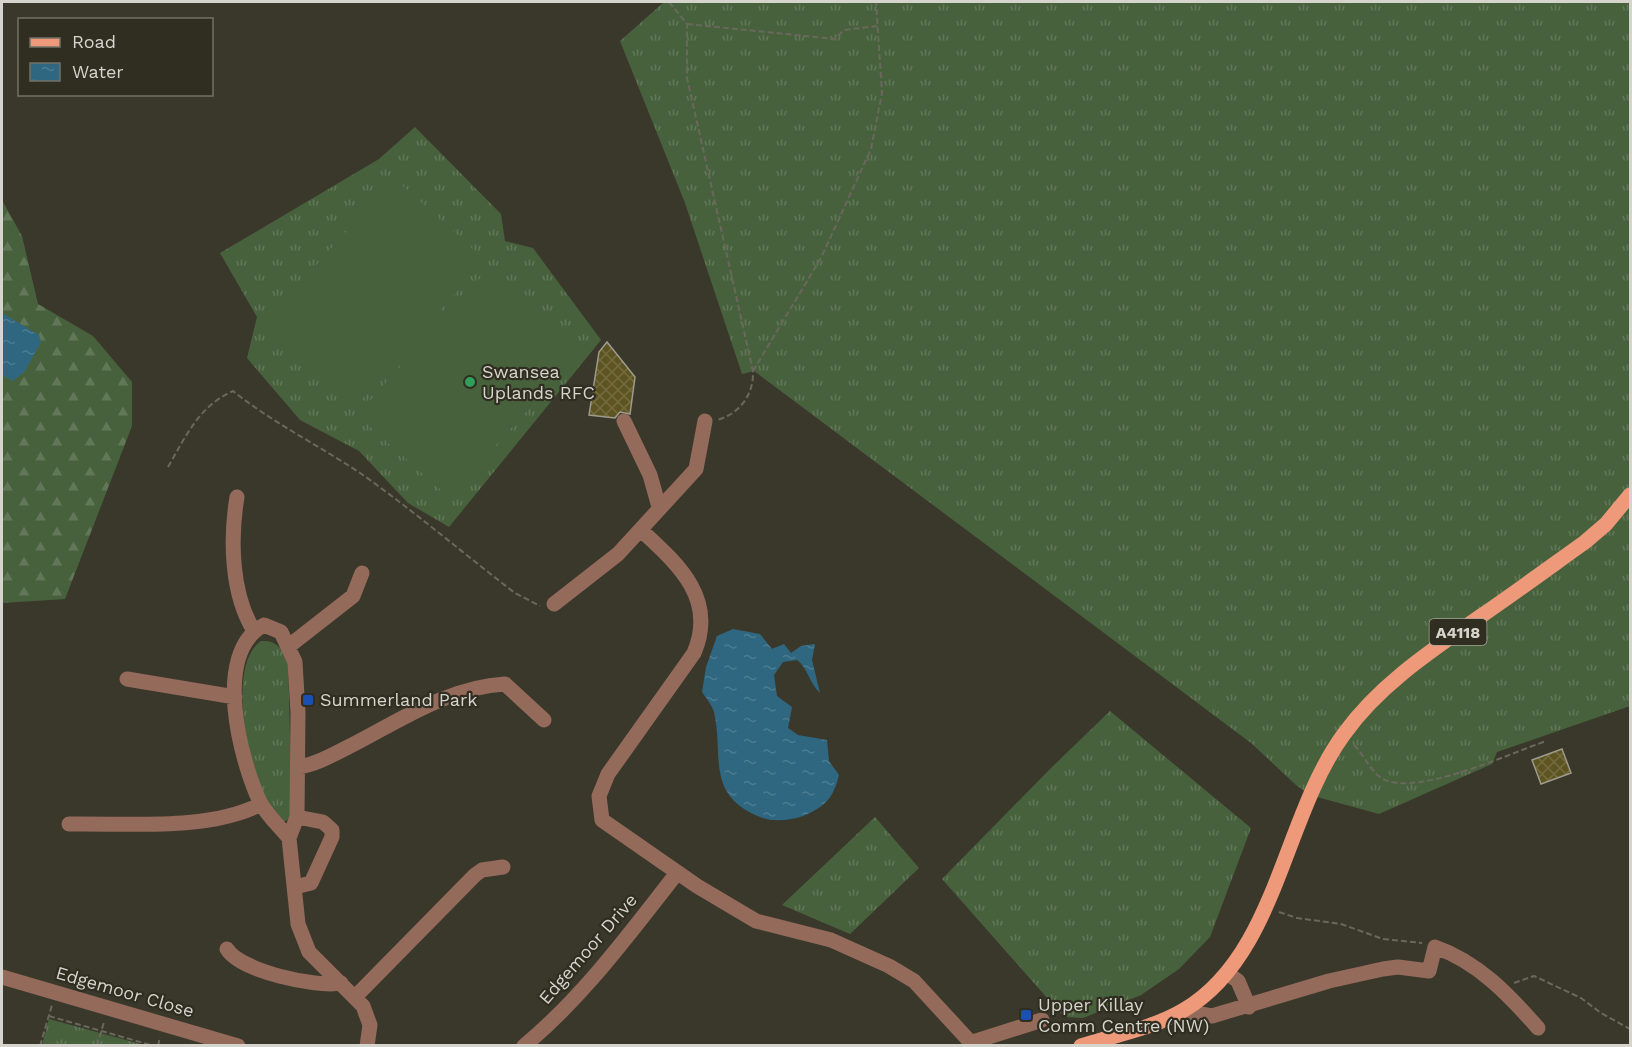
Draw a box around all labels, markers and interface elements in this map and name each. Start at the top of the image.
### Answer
legend [18,18,213,96]
text: Road [72,31,116,52]
text: Water [72,61,124,82]
place label: Swansea Uplands RFC [482,361,595,403]
marker: Swansea Uplands RFC [463,375,477,389]
road number: A4118 [1430,619,1486,645]
place label: Summerland Park [320,689,478,710]
marker: Summerland Park [301,693,315,707]
street label: Edgemoor Drive [534,889,641,1008]
street label: Edgemoor Close [54,962,197,1021]
place label: Upper Killay Comm Centre (NW) [1038,994,1209,1036]
marker: Upper Killay Comm Centre (NW) [1019,1008,1033,1022]

